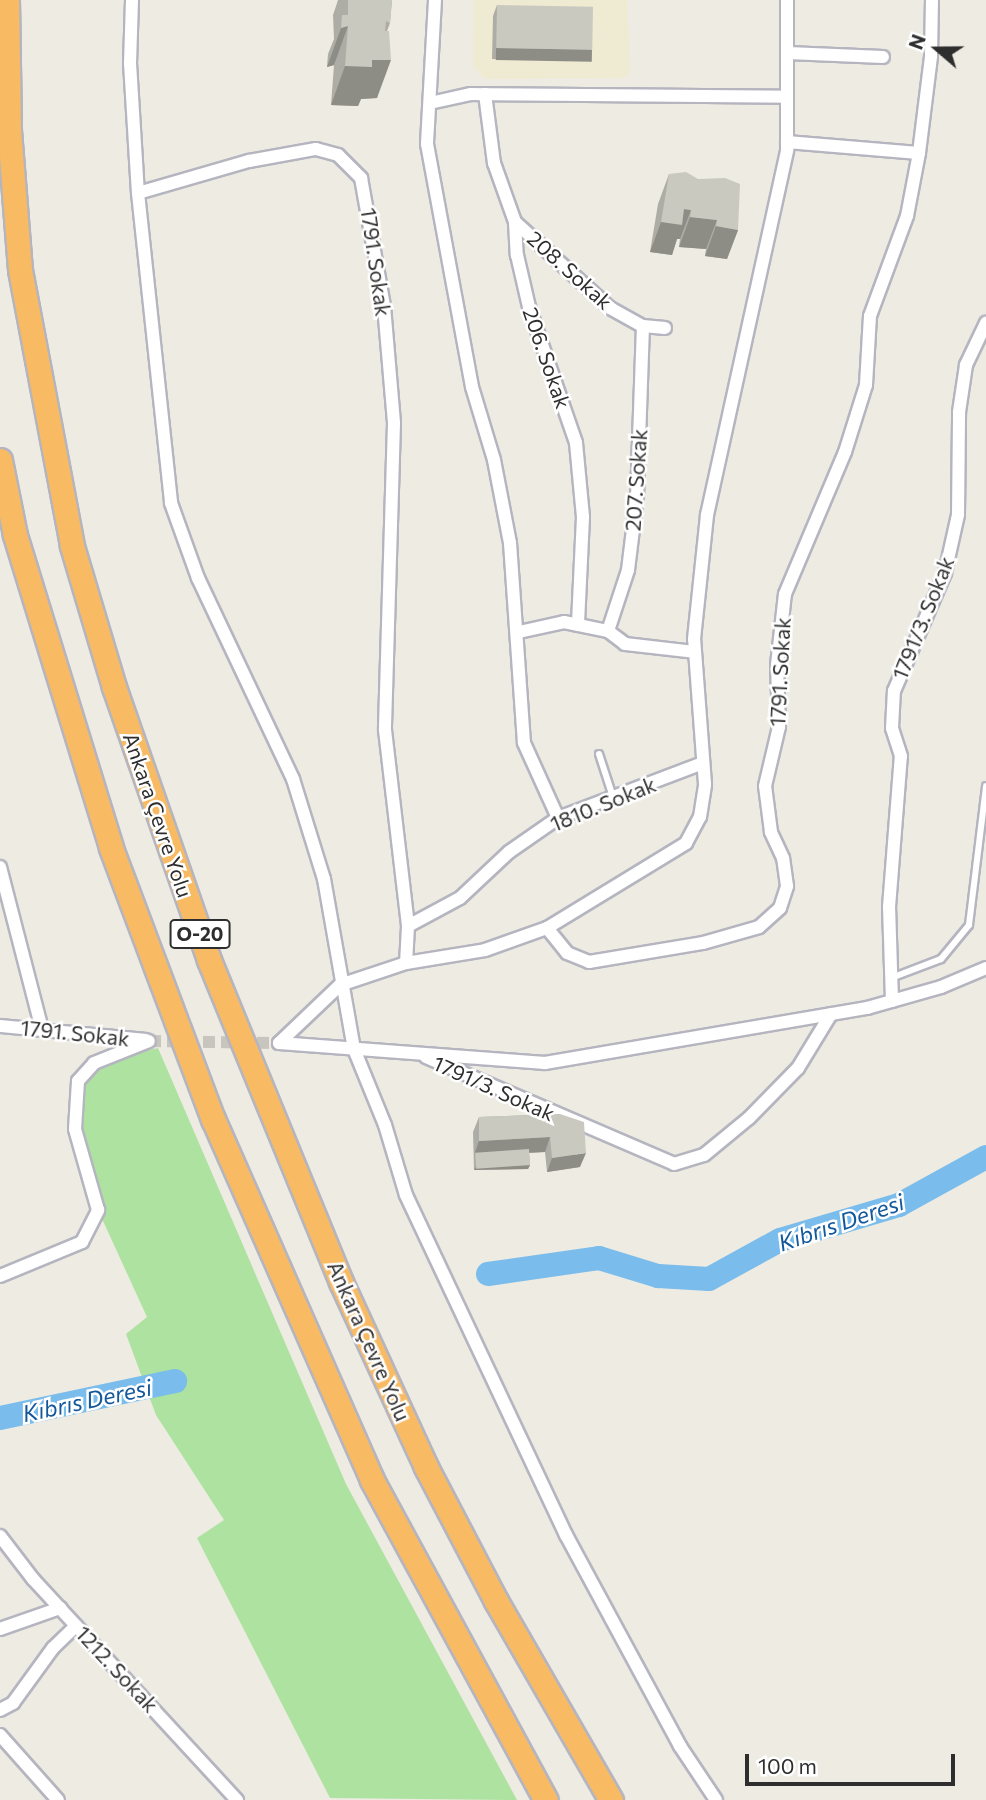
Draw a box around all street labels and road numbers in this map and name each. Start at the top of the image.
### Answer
street label: 1791. Sokak [356,206,396,318]
street label: 208. Sokak [522,225,618,315]
street label: 206. Sokak [518,304,576,412]
street label: 207. Sokak [620,428,652,532]
street label: 1791/3. Sokak [887,553,959,683]
street label: 1791. Sokak [765,617,795,727]
street label: Ankara Çevre Yolu [118,729,198,901]
street label: 1810. Sokak [547,771,659,837]
road number: O-20 [168,918,232,950]
street label: 1791. Sokak [19,1015,131,1051]
street label: 1791/3. Sokak [429,1050,559,1126]
street label: Ankara Çevre Yolu [322,1257,416,1425]
street label: 1212. Sokak [71,1621,163,1717]

